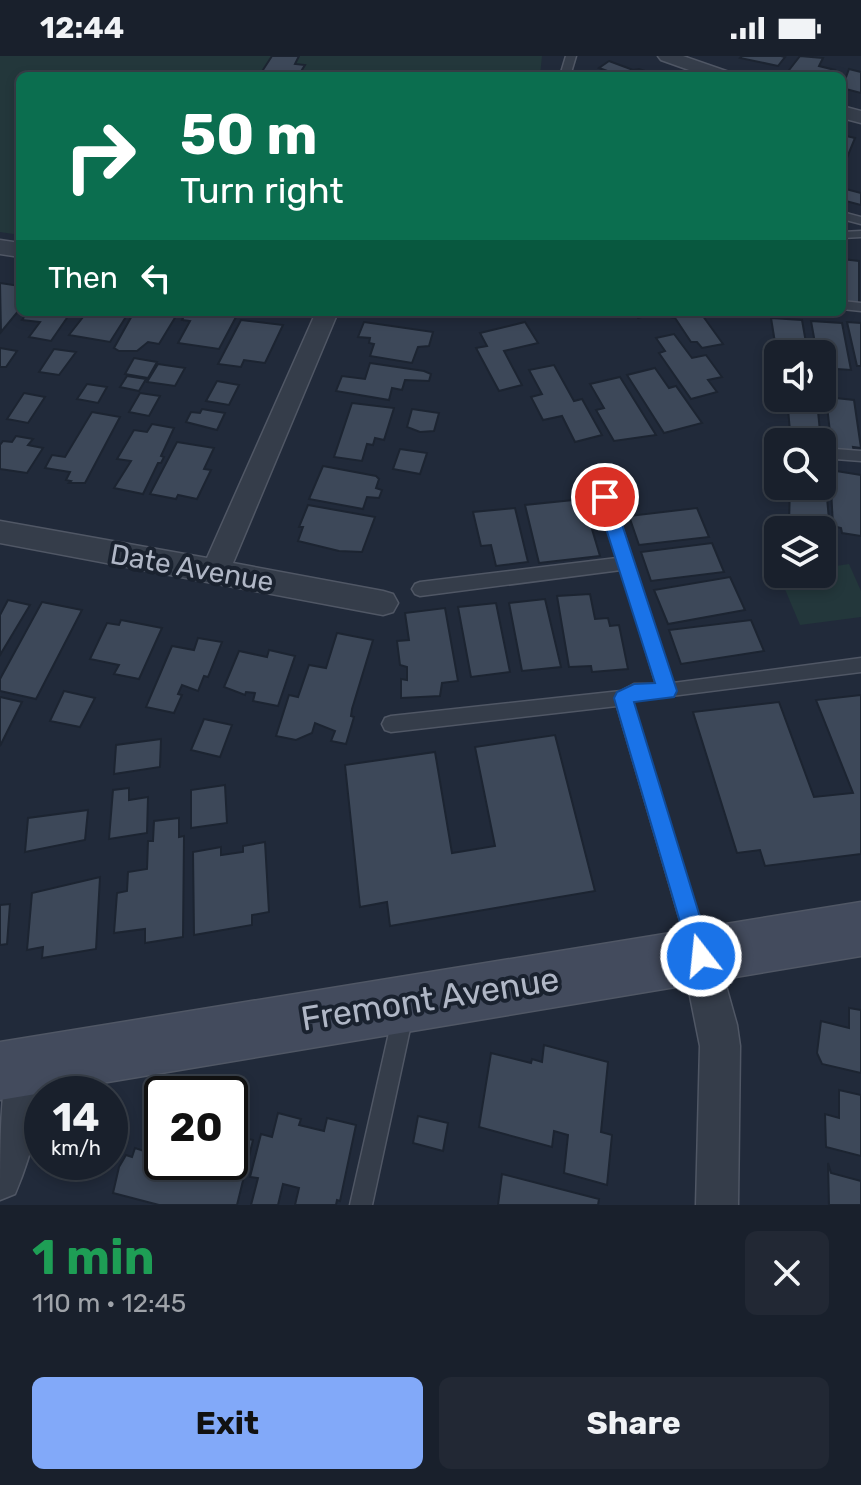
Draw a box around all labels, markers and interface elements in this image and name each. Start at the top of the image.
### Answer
text: 12:44 [40,10,124,46]
text: 50 m [180,102,317,168]
icon: right [48,104,152,208]
text: Turn right [180,169,344,212]
icon: left [134,256,178,300]
text: Then [48,260,118,296]
map controls [764,340,836,588]
button: sound [764,340,836,412]
button: search [764,428,836,500]
pin [571,463,639,531]
icon: arrive [583,475,627,519]
button: layers [764,516,836,588]
street label: Date Avenue [108,537,276,599]
position arrow [659,914,743,998]
street label: Fremont Avenue [298,958,562,1040]
speed limit sign: 20 [144,1076,248,1180]
text: 14 [52,1094,100,1141]
text: km/h [51,1136,101,1160]
text: 1 min [32,1229,155,1286]
button: close [745,1231,829,1315]
text: 110 m · 12:45 [32,1288,186,1319]
button: Exit [32,1377,423,1469]
button: Share [439,1377,829,1469]

